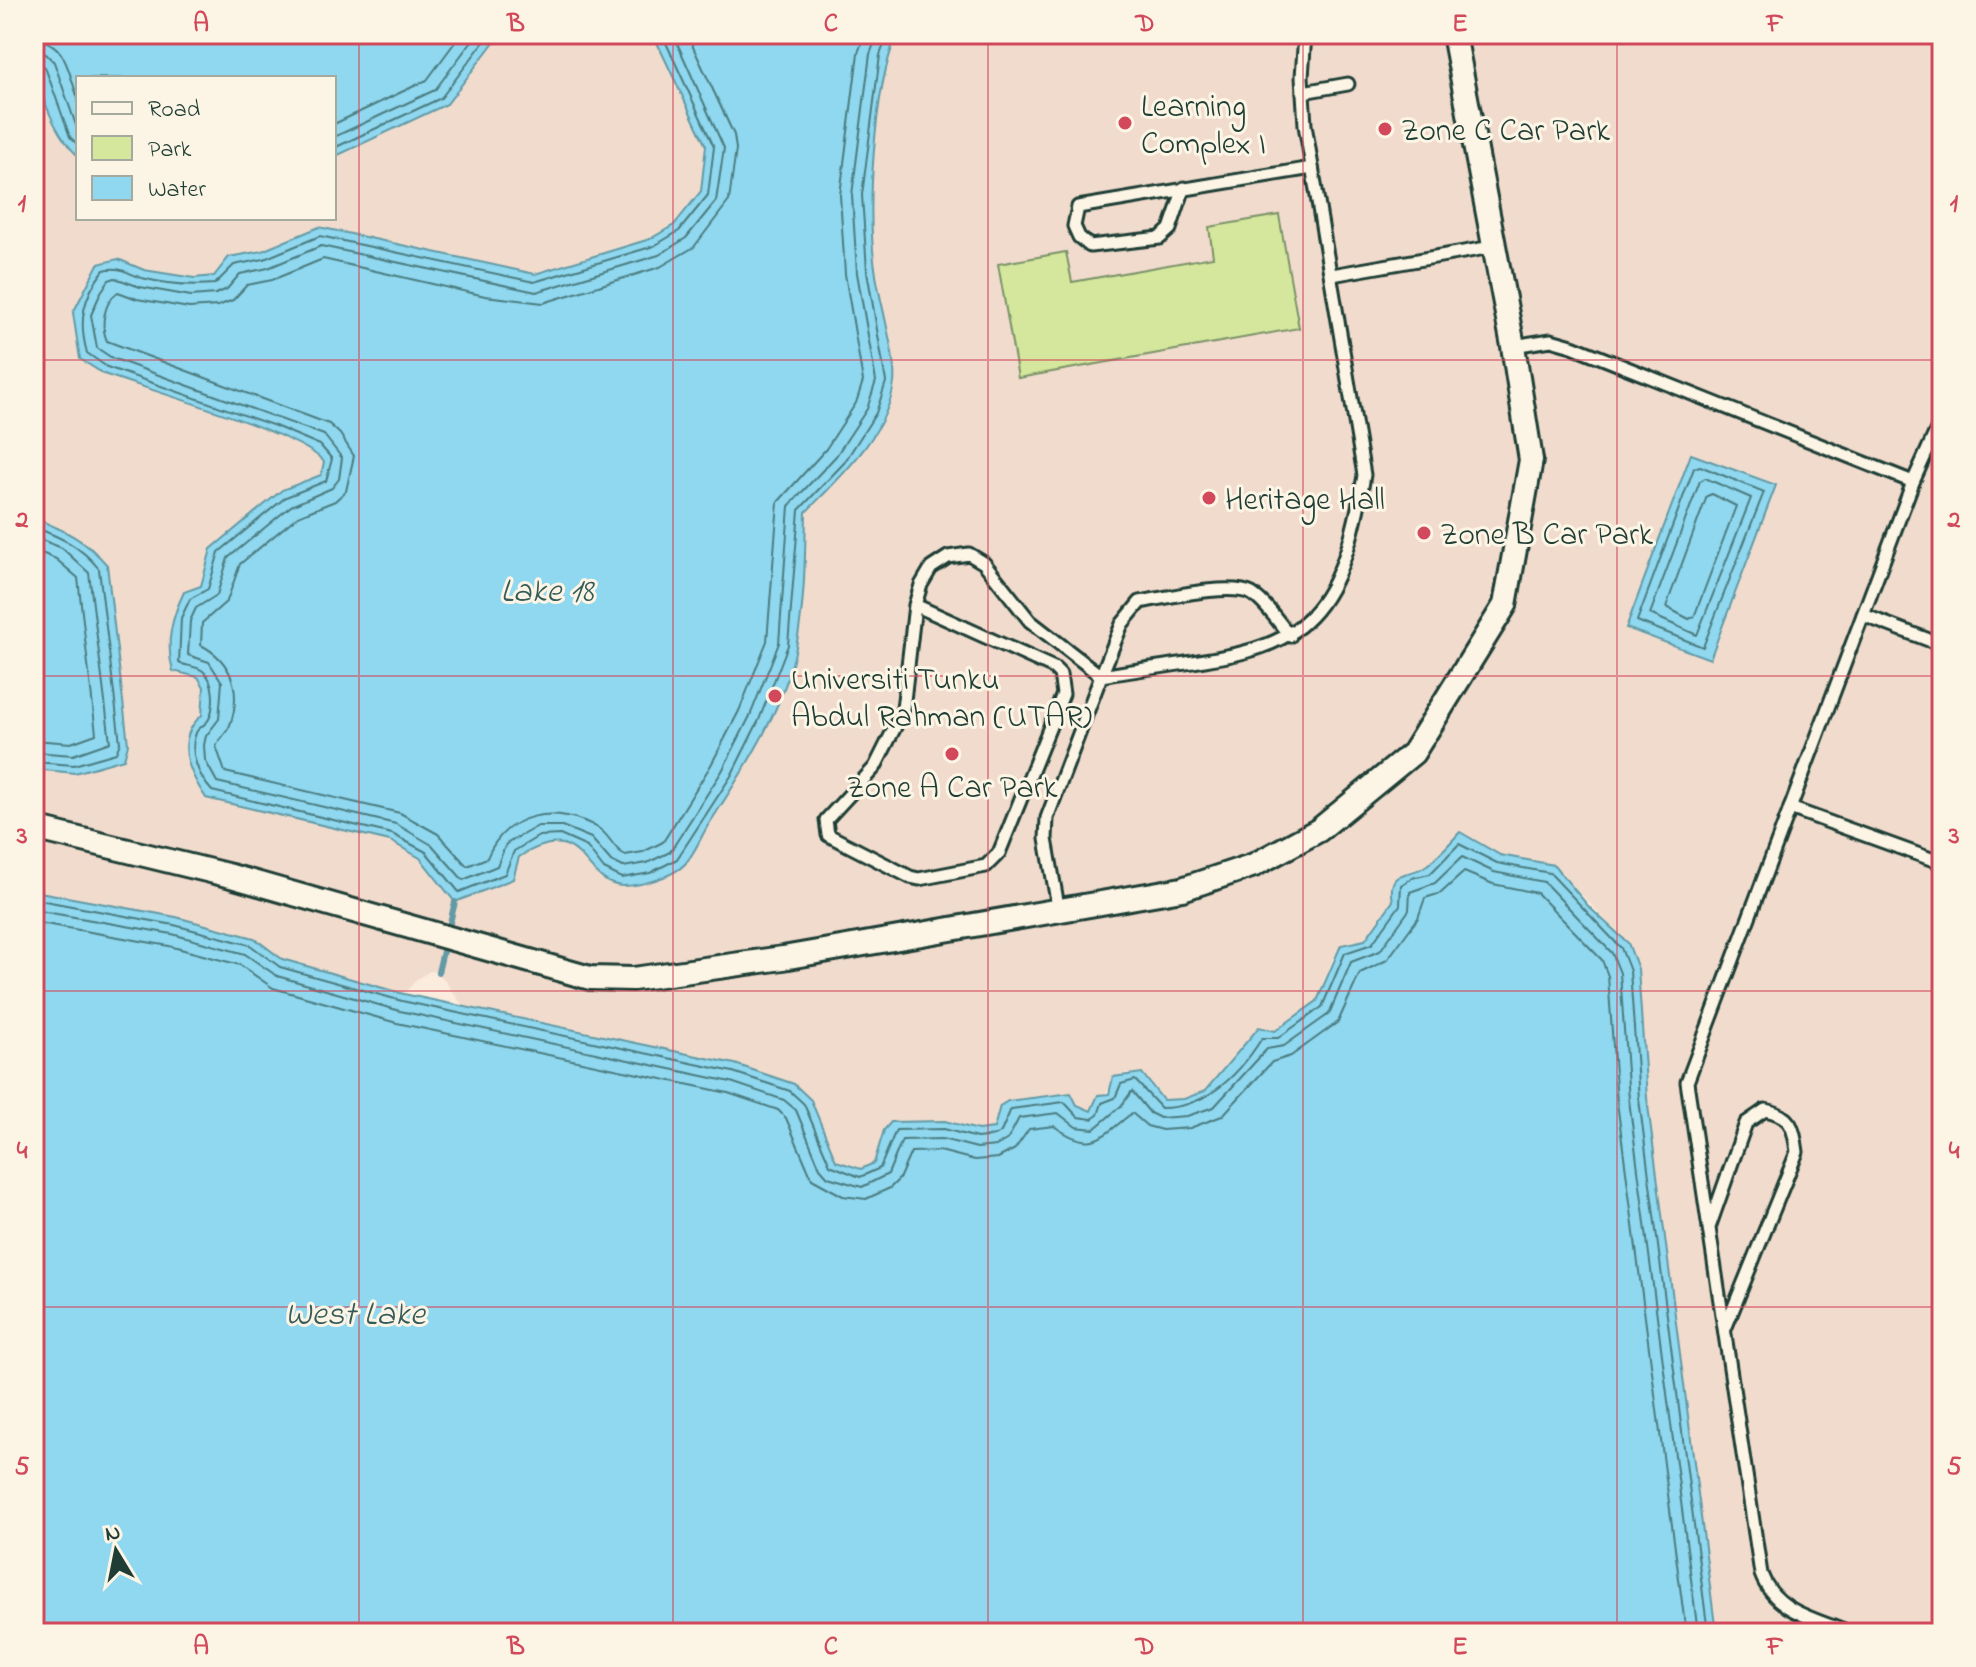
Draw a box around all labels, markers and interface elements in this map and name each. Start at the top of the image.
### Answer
text: A [193,6,209,44]
text: B [506,6,525,44]
text: C [824,6,838,44]
text: D [1134,6,1155,44]
text: E [1452,6,1468,44]
text: F [1765,6,1784,44]
legend [76,76,336,220]
place label: Learning Complex I [1141,85,1266,169]
text: Road [148,93,201,128]
place label: Zone C Car Park [1401,109,1611,156]
marker: Learning Complex I [1116,114,1134,132]
marker: Zone C Car Park [1376,120,1394,138]
text: Park [148,133,192,168]
text: Water [148,173,206,208]
text: 1 [18,186,27,224]
text: 1 [1950,186,1959,224]
place label: Heritage Hall [1225,478,1385,525]
marker: Heritage Hall [1200,489,1218,507]
text: 2 [15,502,29,540]
text: 2 [1947,502,1961,540]
place label: Zone B Car Park [1440,513,1654,560]
marker: Zone B Car Park [1415,524,1433,542]
water label: Lake 18 [500,568,596,618]
place label: Universiti Tunku Abdul Rahman (UTAR) [791,658,1092,742]
marker: Universiti Tunku Abdul Rahman (UTAR) [766,687,784,705]
marker: Zone A Car Park [943,745,961,763]
place label: Zone A Car Park [846,766,1059,813]
text: 3 [16,818,28,856]
text: 3 [1948,818,1960,856]
text: 4 [17,1133,28,1171]
text: 4 [1949,1133,1960,1171]
water label: West Lake [285,1291,427,1341]
text: 5 [15,1449,30,1487]
text: 5 [1947,1449,1962,1487]
north arrow [76,1511,156,1591]
text: N [103,1517,123,1551]
text: A [193,1629,209,1667]
text: B [506,1629,525,1667]
text: C [824,1629,838,1667]
text: D [1134,1629,1155,1667]
text: E [1452,1629,1468,1667]
text: F [1765,1629,1784,1667]

